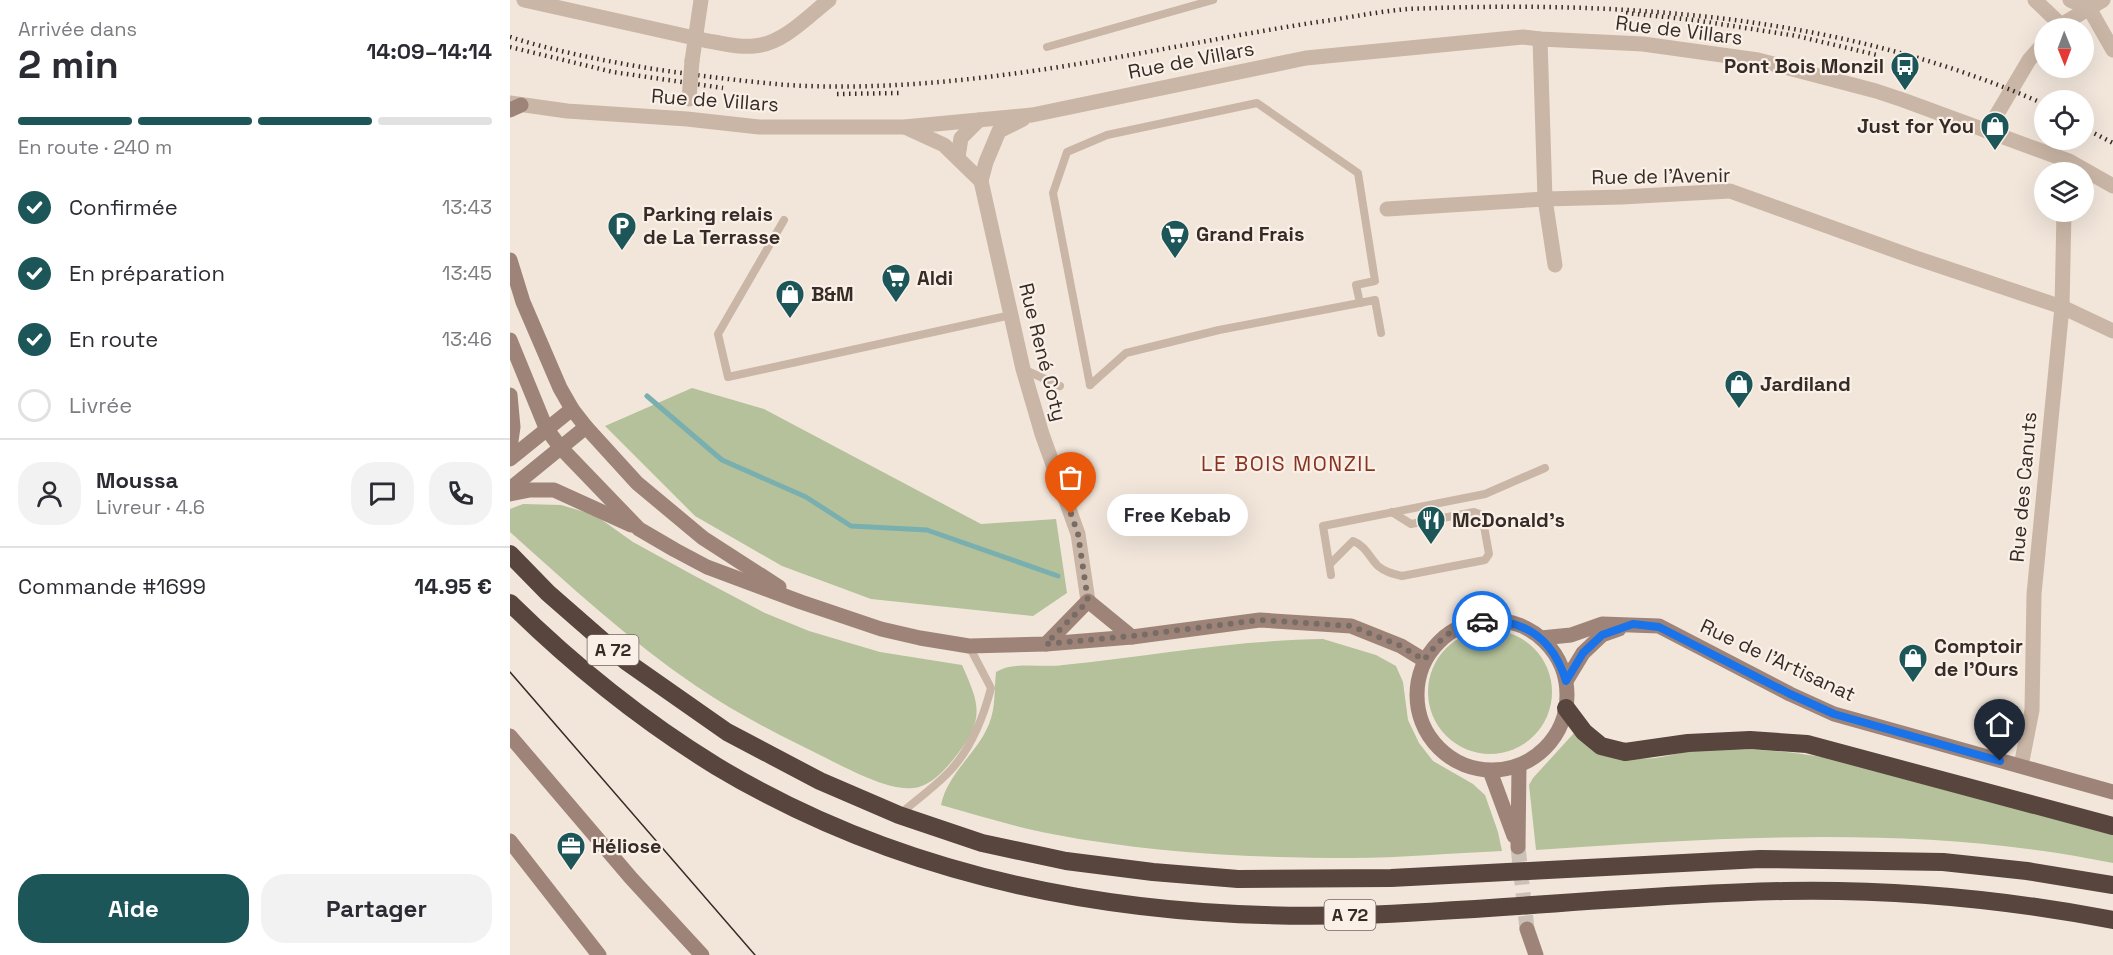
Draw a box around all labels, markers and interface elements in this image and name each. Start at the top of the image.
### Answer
street label: Rue de Villars [1614,9,1744,51]
text: Arrivée dans [18,16,137,42]
north arrow [2034,18,2094,78]
map controls [2034,18,2094,222]
street label: Rue de Villars [1126,35,1256,85]
text: 14:09–14:14 [366,37,492,65]
text: 2 min [18,40,119,89]
bus stop icon: Pont Bois Monzil [1889,50,1921,92]
place label: Pont Bois Monzil [1724,53,1884,79]
street label: Rue de Villars [650,83,780,117]
button: locate [2034,90,2094,150]
shop icon: Just for You [1979,110,2011,152]
place label: Just for You [1857,113,1974,139]
text: En route · 240 m [18,134,172,160]
street label: Rue de l'Avenir [1591,162,1731,190]
button: layers [2034,162,2094,222]
icon: check [18,191,51,224]
text: Confirmée [69,193,178,221]
text: 13:43 [442,194,492,220]
place label: Parking relais de La Terrasse [643,201,780,250]
parking icon: Parking relais de La Terrasse [606,210,638,252]
supermarket icon: Grand Frais [1159,218,1191,260]
place label: Grand Frais [1196,221,1304,247]
icon: check [18,257,51,290]
text: En préparation [69,259,225,287]
text: 13:45 [442,260,492,286]
supermarket icon: Aldi [880,262,912,304]
place label: Aldi [917,265,953,291]
shop icon: B&M [774,278,806,320]
street label: Rue René Coty [1013,280,1073,424]
place label: B&M [811,281,854,307]
icon: check [18,323,51,356]
text: En route [69,325,158,353]
text: 13:46 [442,326,492,352]
shop icon: Jardiland [1723,368,1755,410]
place label: Jardiland [1760,371,1851,397]
text: Livrée [69,391,132,419]
street label: Rue des Canuts [2003,411,2043,563]
district label: LE BOIS MONZIL [1201,450,1377,477]
pin [1045,452,1096,514]
icon: bag [1054,461,1087,494]
button: person [18,462,81,525]
button: chat [351,462,414,525]
button: phone [429,462,492,525]
text: Moussa [96,466,178,494]
callout: Free Kebab [1107,493,1248,535]
text: Livreur · 4.6 [96,494,205,520]
text: Free Kebab [1124,502,1231,528]
restaurant icon: McDonald's [1415,504,1447,546]
place label: McDonald's [1452,507,1565,533]
text: Commande #1699 [18,572,206,600]
text: 14.95 € [414,572,492,600]
courier [1452,591,1512,651]
icon: car [1466,605,1499,638]
street label: Rue de l'Artisanat [1696,613,1860,707]
place label: Comptoir de l'Ours [1934,633,2023,682]
road number: A 72 [588,635,638,665]
shop icon: Comptoir de l'Ours [1897,642,1929,684]
pin [1974,699,2025,761]
icon: home [1983,708,2016,741]
office icon: Héliose [555,830,587,872]
place label: Héliose [592,833,662,859]
button: Aide [18,874,249,943]
button: Partager [261,874,492,943]
road number: A 72 [1324,900,1376,930]

